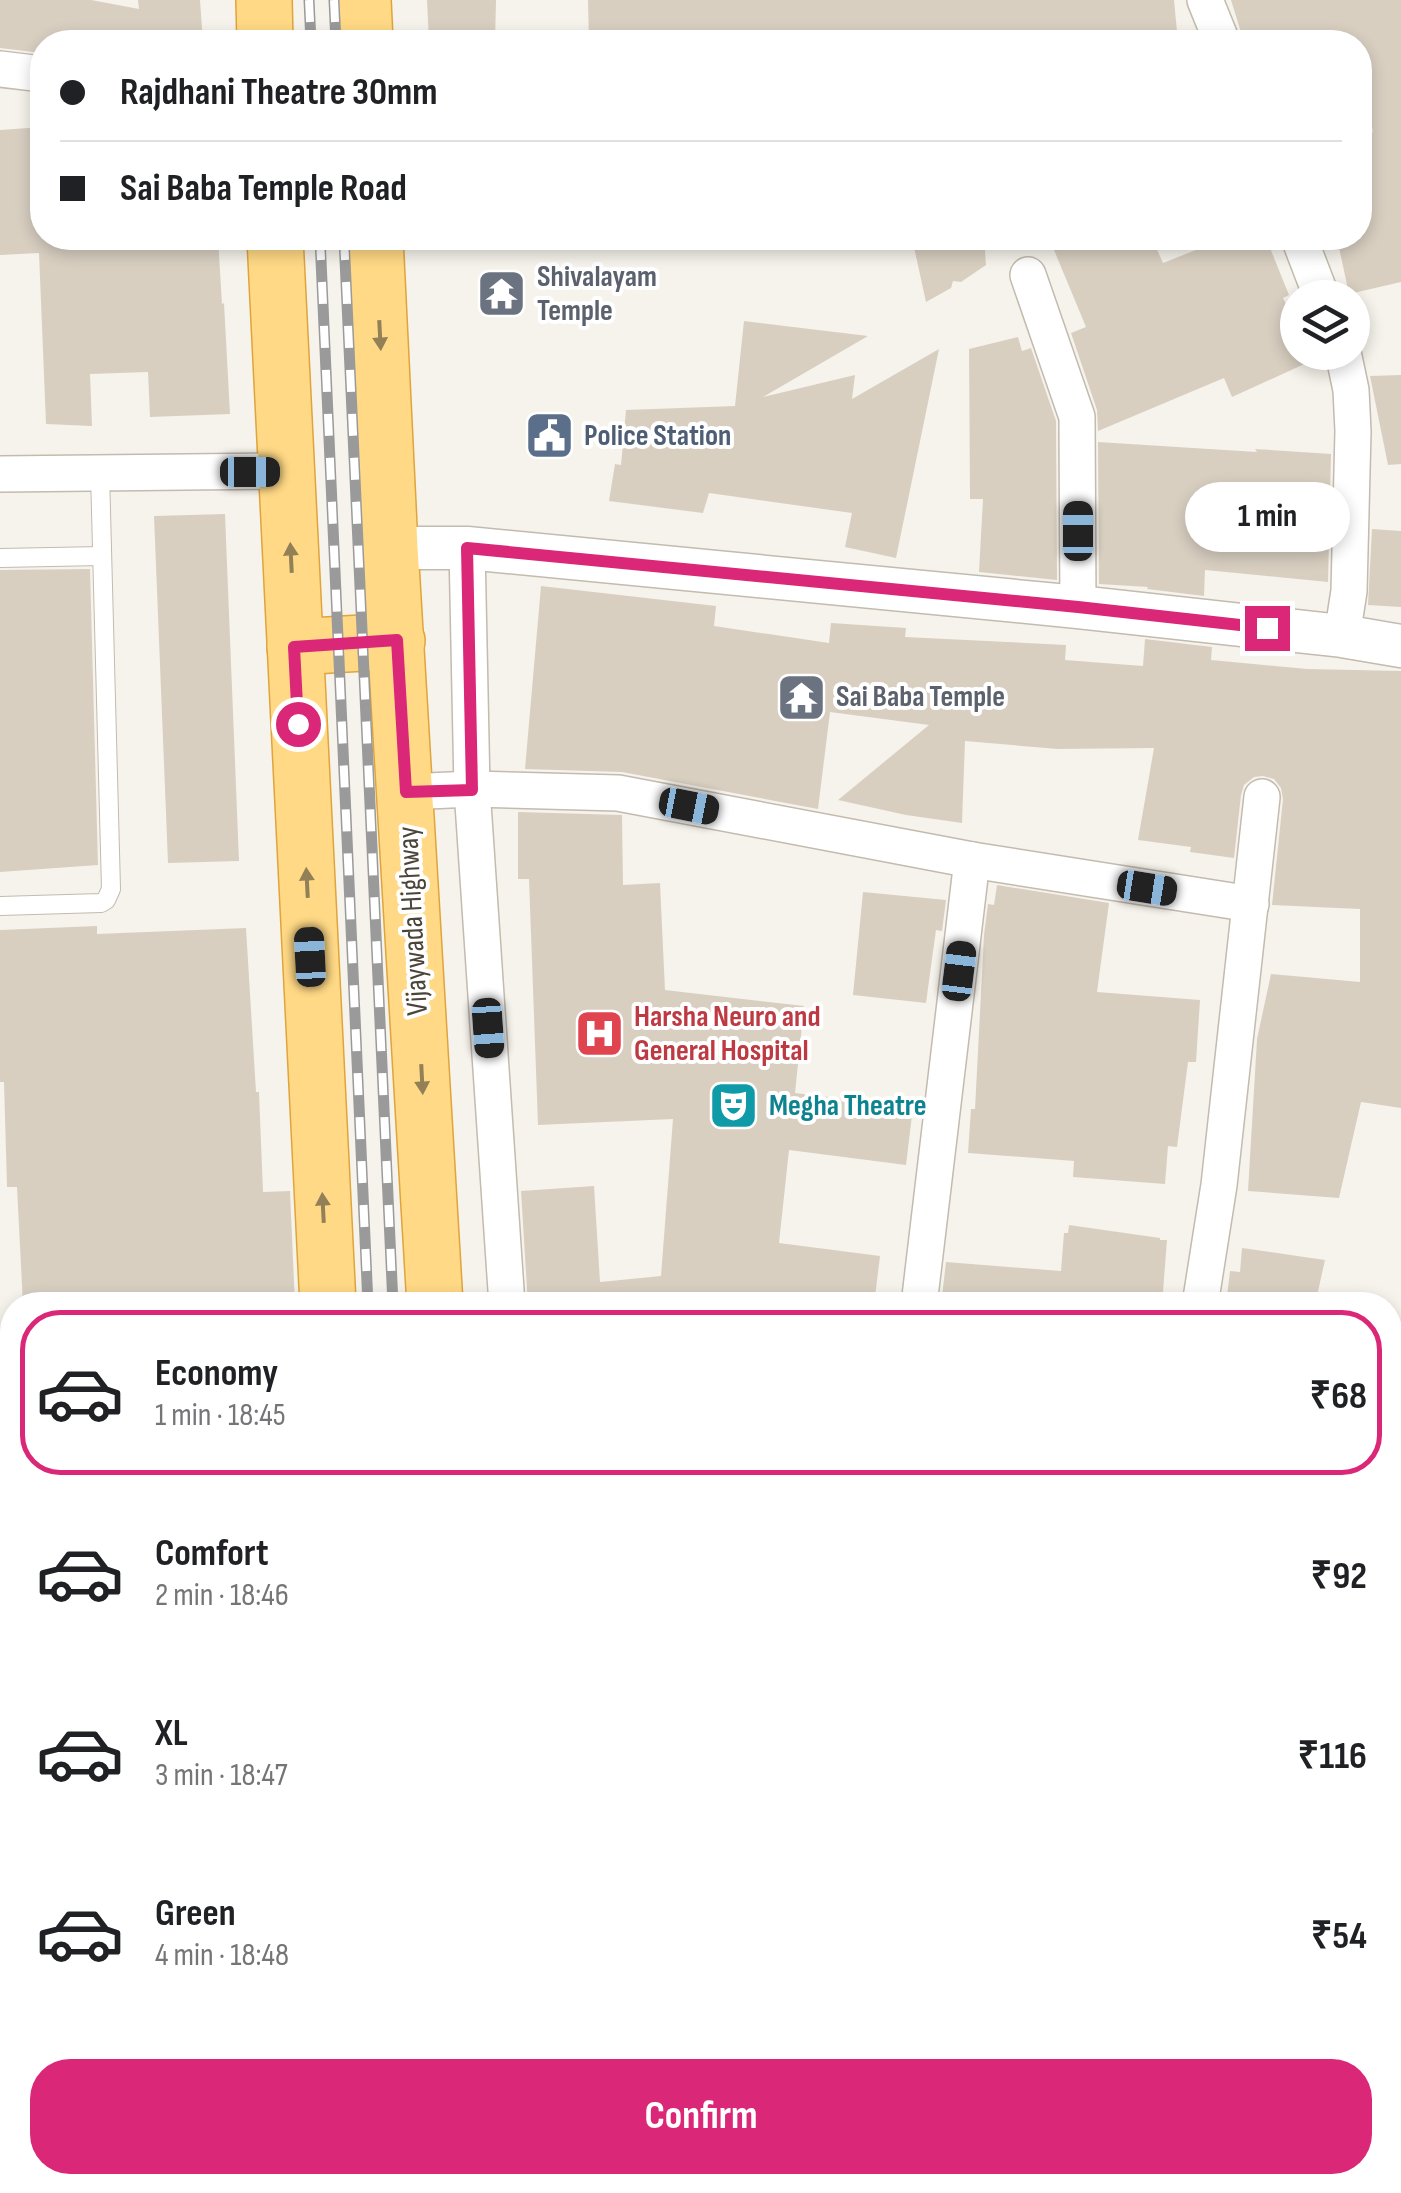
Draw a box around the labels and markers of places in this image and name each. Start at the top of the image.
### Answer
place label: Shivalayam Temple [537,259,657,329]
temple icon: Shivalayam Temple [476,268,528,320]
public building icon: Police Station [523,410,575,462]
place label: Police Station [584,418,731,454]
temple icon: Sai Baba Temple [775,671,827,723]
place label: Sai Baba Temple [836,679,1005,715]
place label: Harsha Neuro and General Hospital [634,999,820,1069]
hospital icon: Harsha Neuro and General Hospital [573,1008,625,1060]
theatre icon: Megha Theatre [708,1080,760,1132]
place label: Megha Theatre [769,1088,927,1124]

